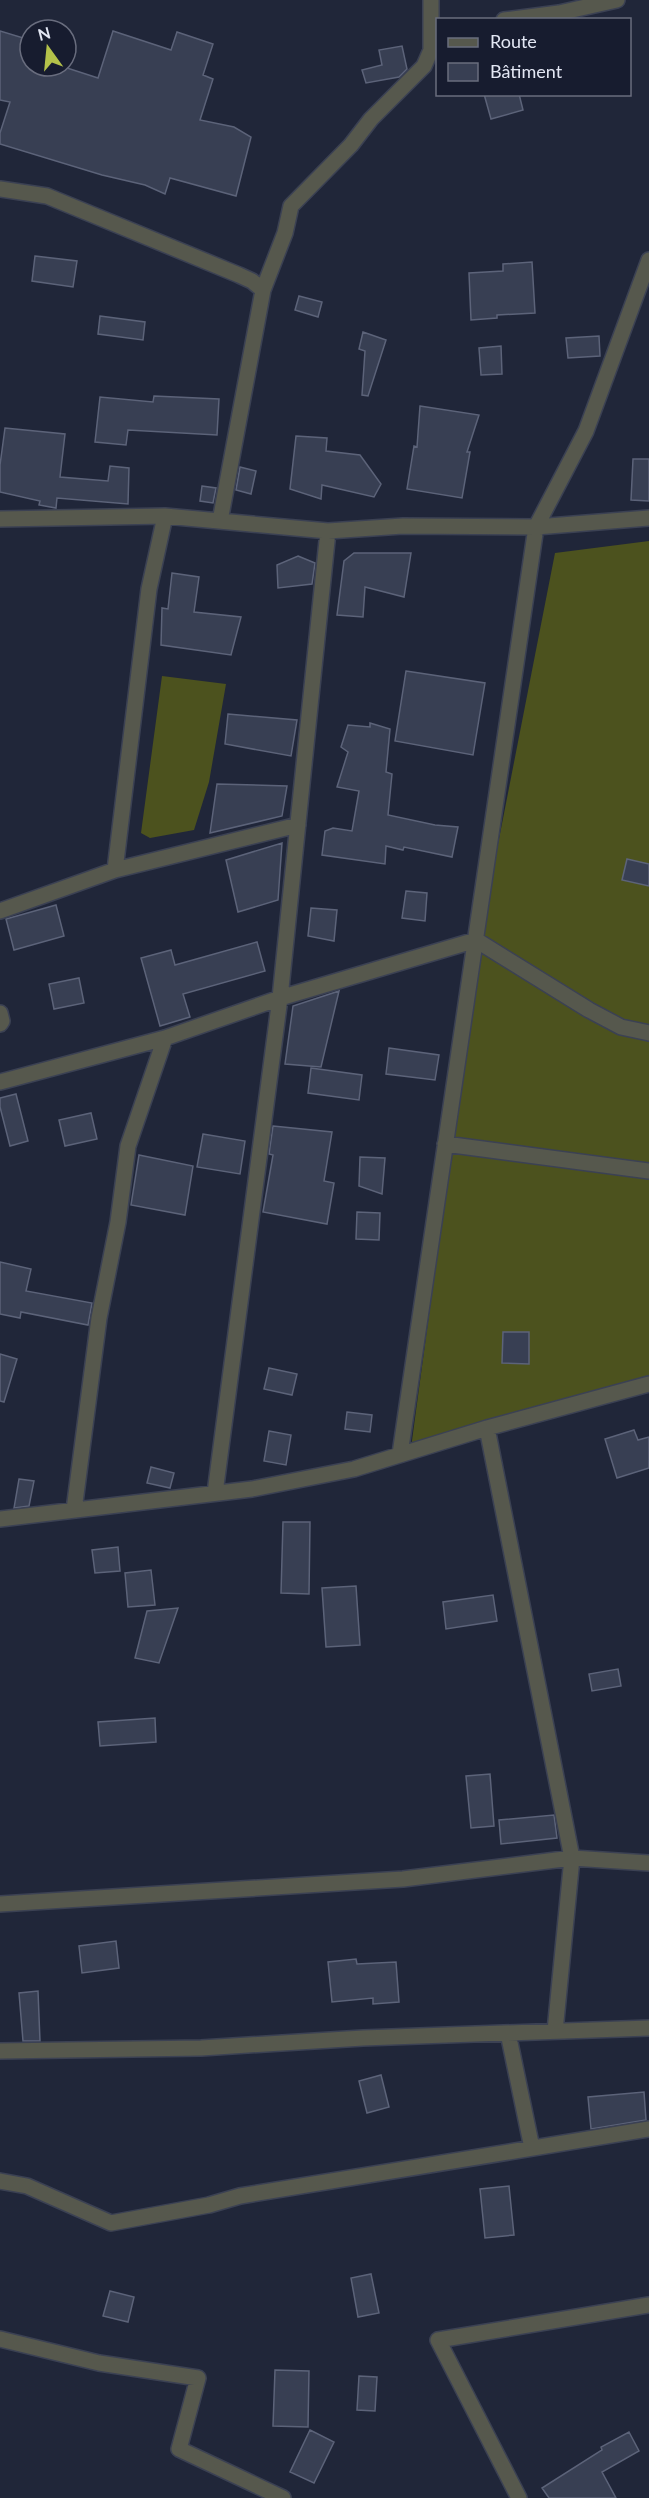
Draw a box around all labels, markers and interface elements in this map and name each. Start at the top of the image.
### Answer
north arrow [18,18,78,78]
legend [436,18,631,96]
text: N [36,22,52,44]
text: Route [490,30,537,52]
text: Bâtiment [490,60,563,82]

